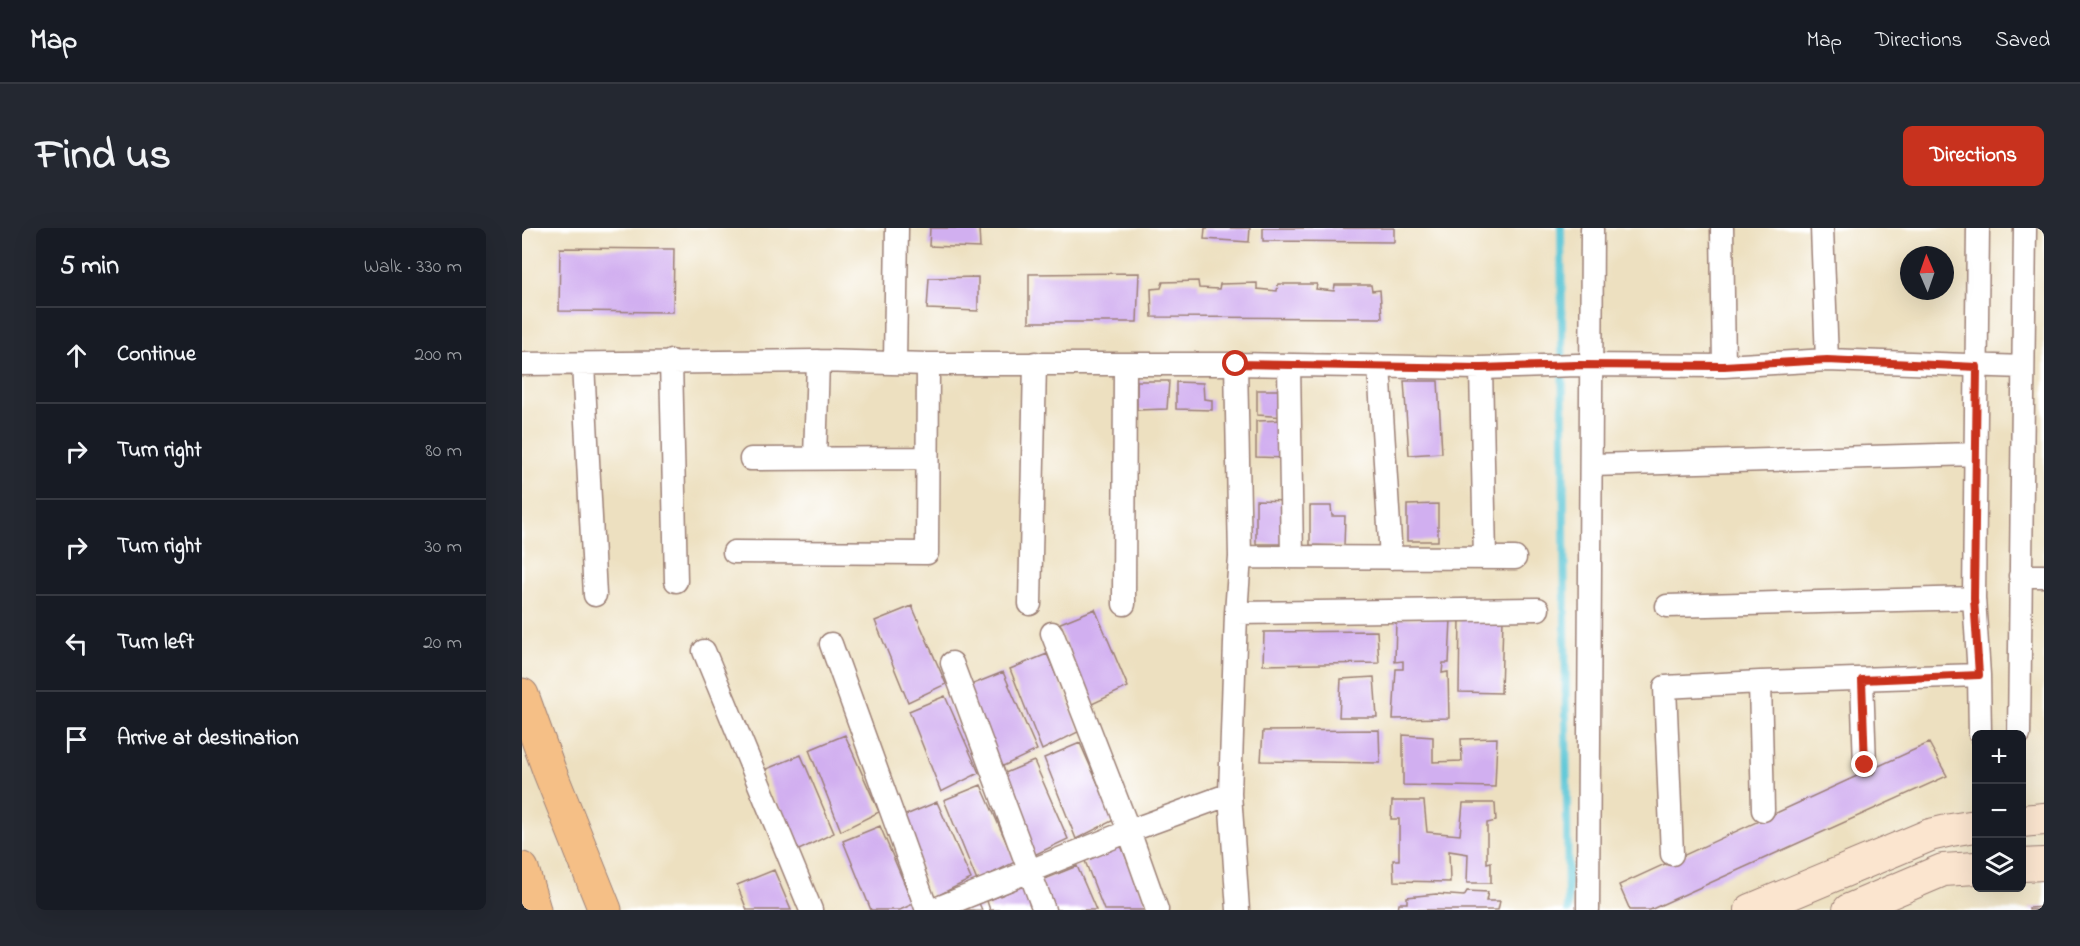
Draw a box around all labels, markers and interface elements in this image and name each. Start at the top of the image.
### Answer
text: Map [30,21,77,62]
text: Map [1806,26,1842,56]
text: Directions [1875,26,1962,56]
text: Saved [1995,26,2050,56]
text: Find us [36,126,171,187]
button: Directions [1903,126,2044,186]
north arrow [1900,246,1954,300]
text: 5 min [60,248,119,286]
text: Walk · 330 m [364,253,462,282]
icon: ahead [60,339,93,372]
text: Continue [117,339,196,371]
text: 200 m [414,341,462,370]
route start [1222,350,1248,376]
icon: right [60,435,93,468]
text: Turn right [117,435,202,467]
text: 80 m [425,437,462,466]
icon: right [60,531,93,564]
text: Turn right [117,531,202,563]
text: 30 m [425,533,462,562]
icon: left [60,627,93,660]
text: Turn left [117,627,194,659]
text: 20 m [423,629,462,658]
icon: arrive [60,723,93,756]
text: Arrive at destination [117,723,299,755]
map controls [1972,730,2026,892]
button: + [1972,730,2026,784]
route end [1851,751,1877,777]
button: − [1972,784,2026,838]
button: layers [1972,838,2026,892]

